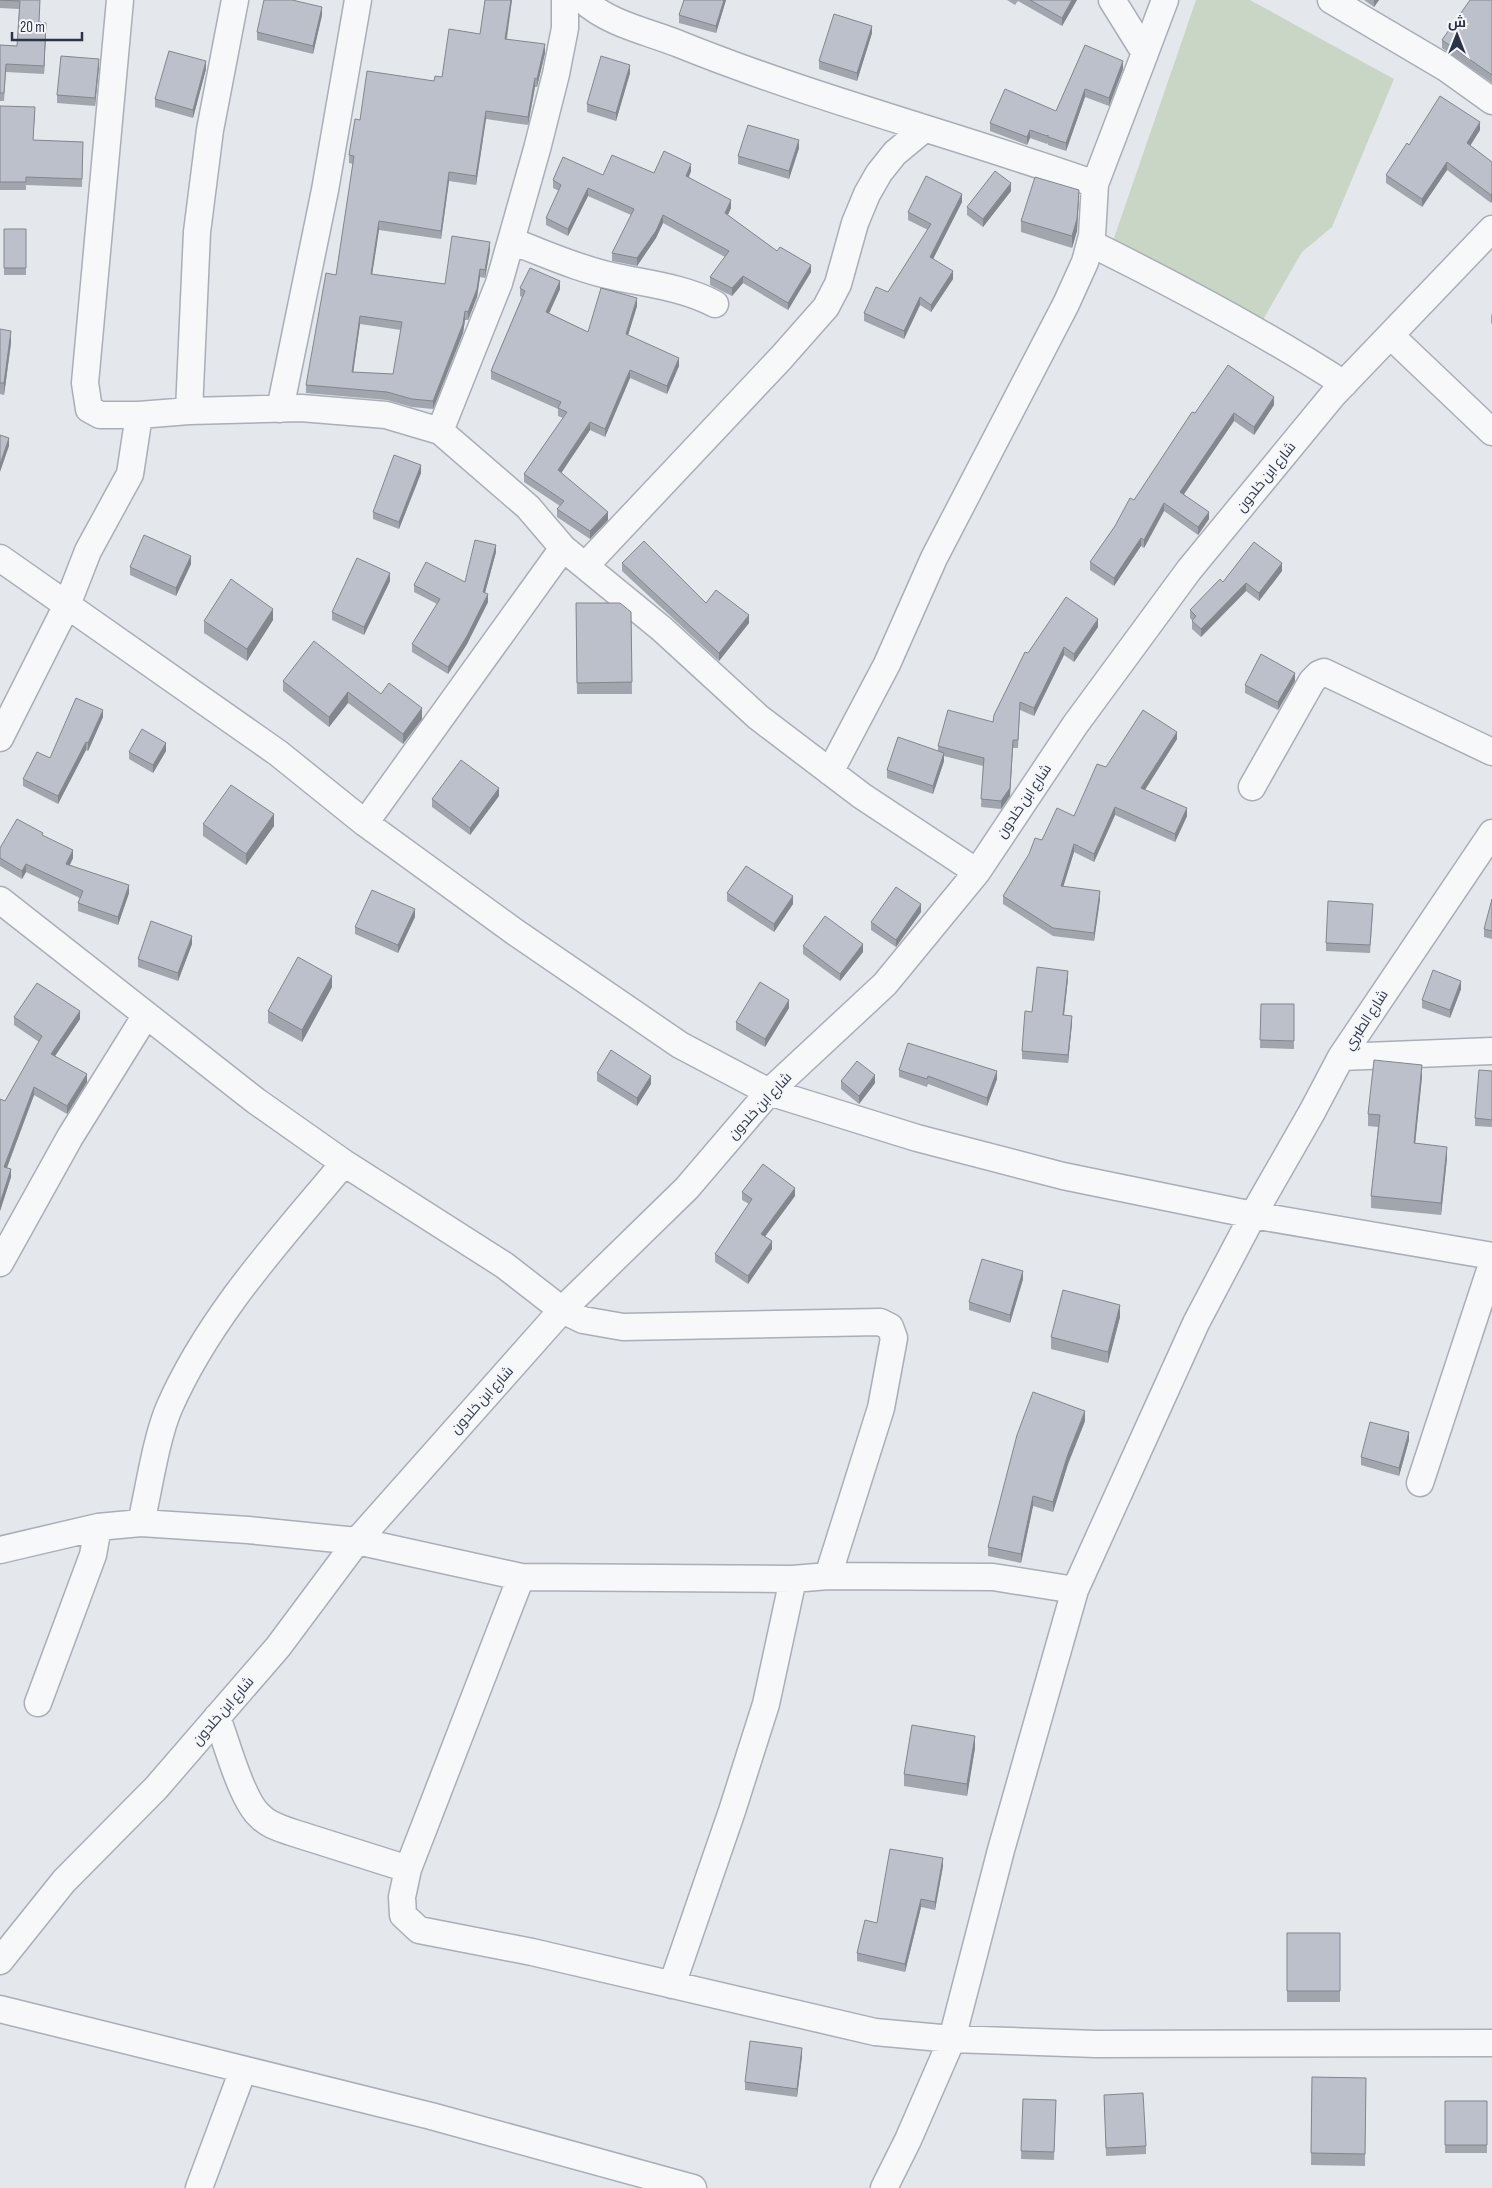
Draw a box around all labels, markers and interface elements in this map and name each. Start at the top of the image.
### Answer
scale bar [12,10,82,42]
north arrow [1432,10,1482,60]
text: ش [1448,14,1466,31]
text: 20 m [20,18,45,37]
street label: شارع ابن خلدون [1233,438,1299,516]
street label: شارع ابن خلدون [993,761,1055,841]
street label: شارع الطبري [1340,987,1394,1055]
street label: شارع ابن خلدون [725,1069,795,1143]
street label: شارع ابن خلدون [447,1363,517,1437]
street label: شارع ابن خلدون [189,1673,257,1749]

